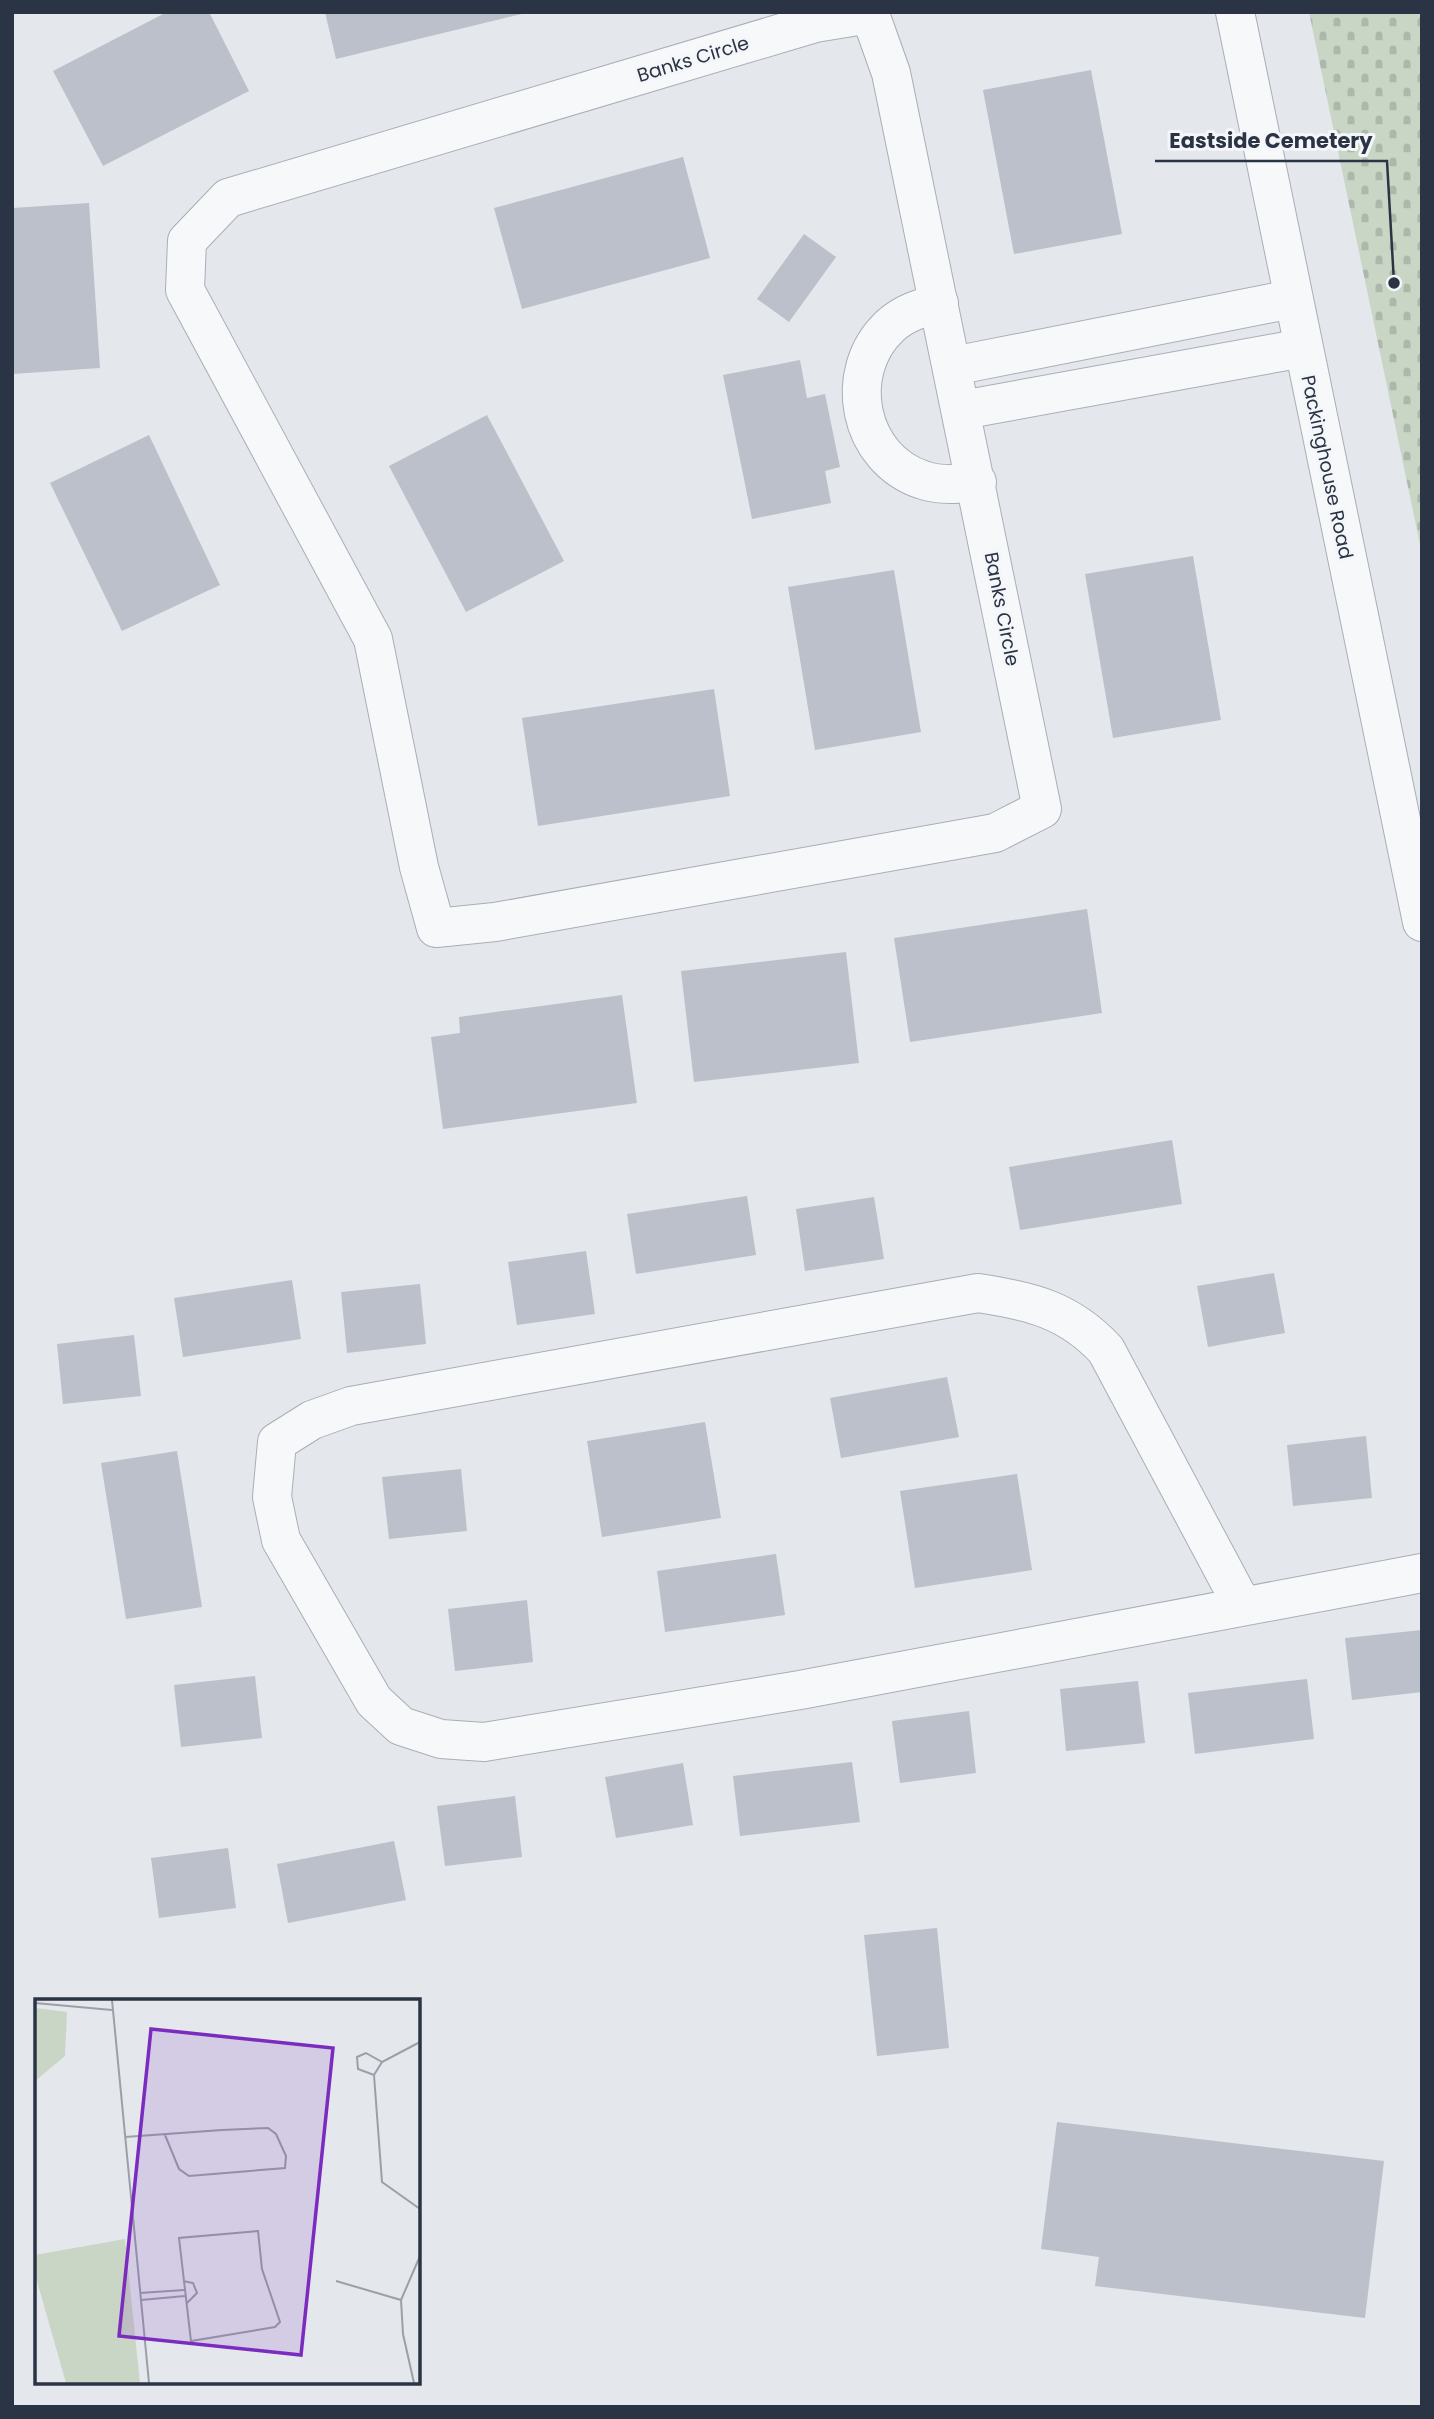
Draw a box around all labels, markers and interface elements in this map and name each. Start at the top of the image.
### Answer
street label: Banks Circle [634,29,752,89]
callout: Eastside Cemetery [1155,119,1387,161]
text: Eastside Cemetery [1169,126,1373,155]
street label: Packinghouse Road [1294,372,1360,562]
street label: Banks Circle [978,550,1026,668]
inset map [35,1999,420,2384]

